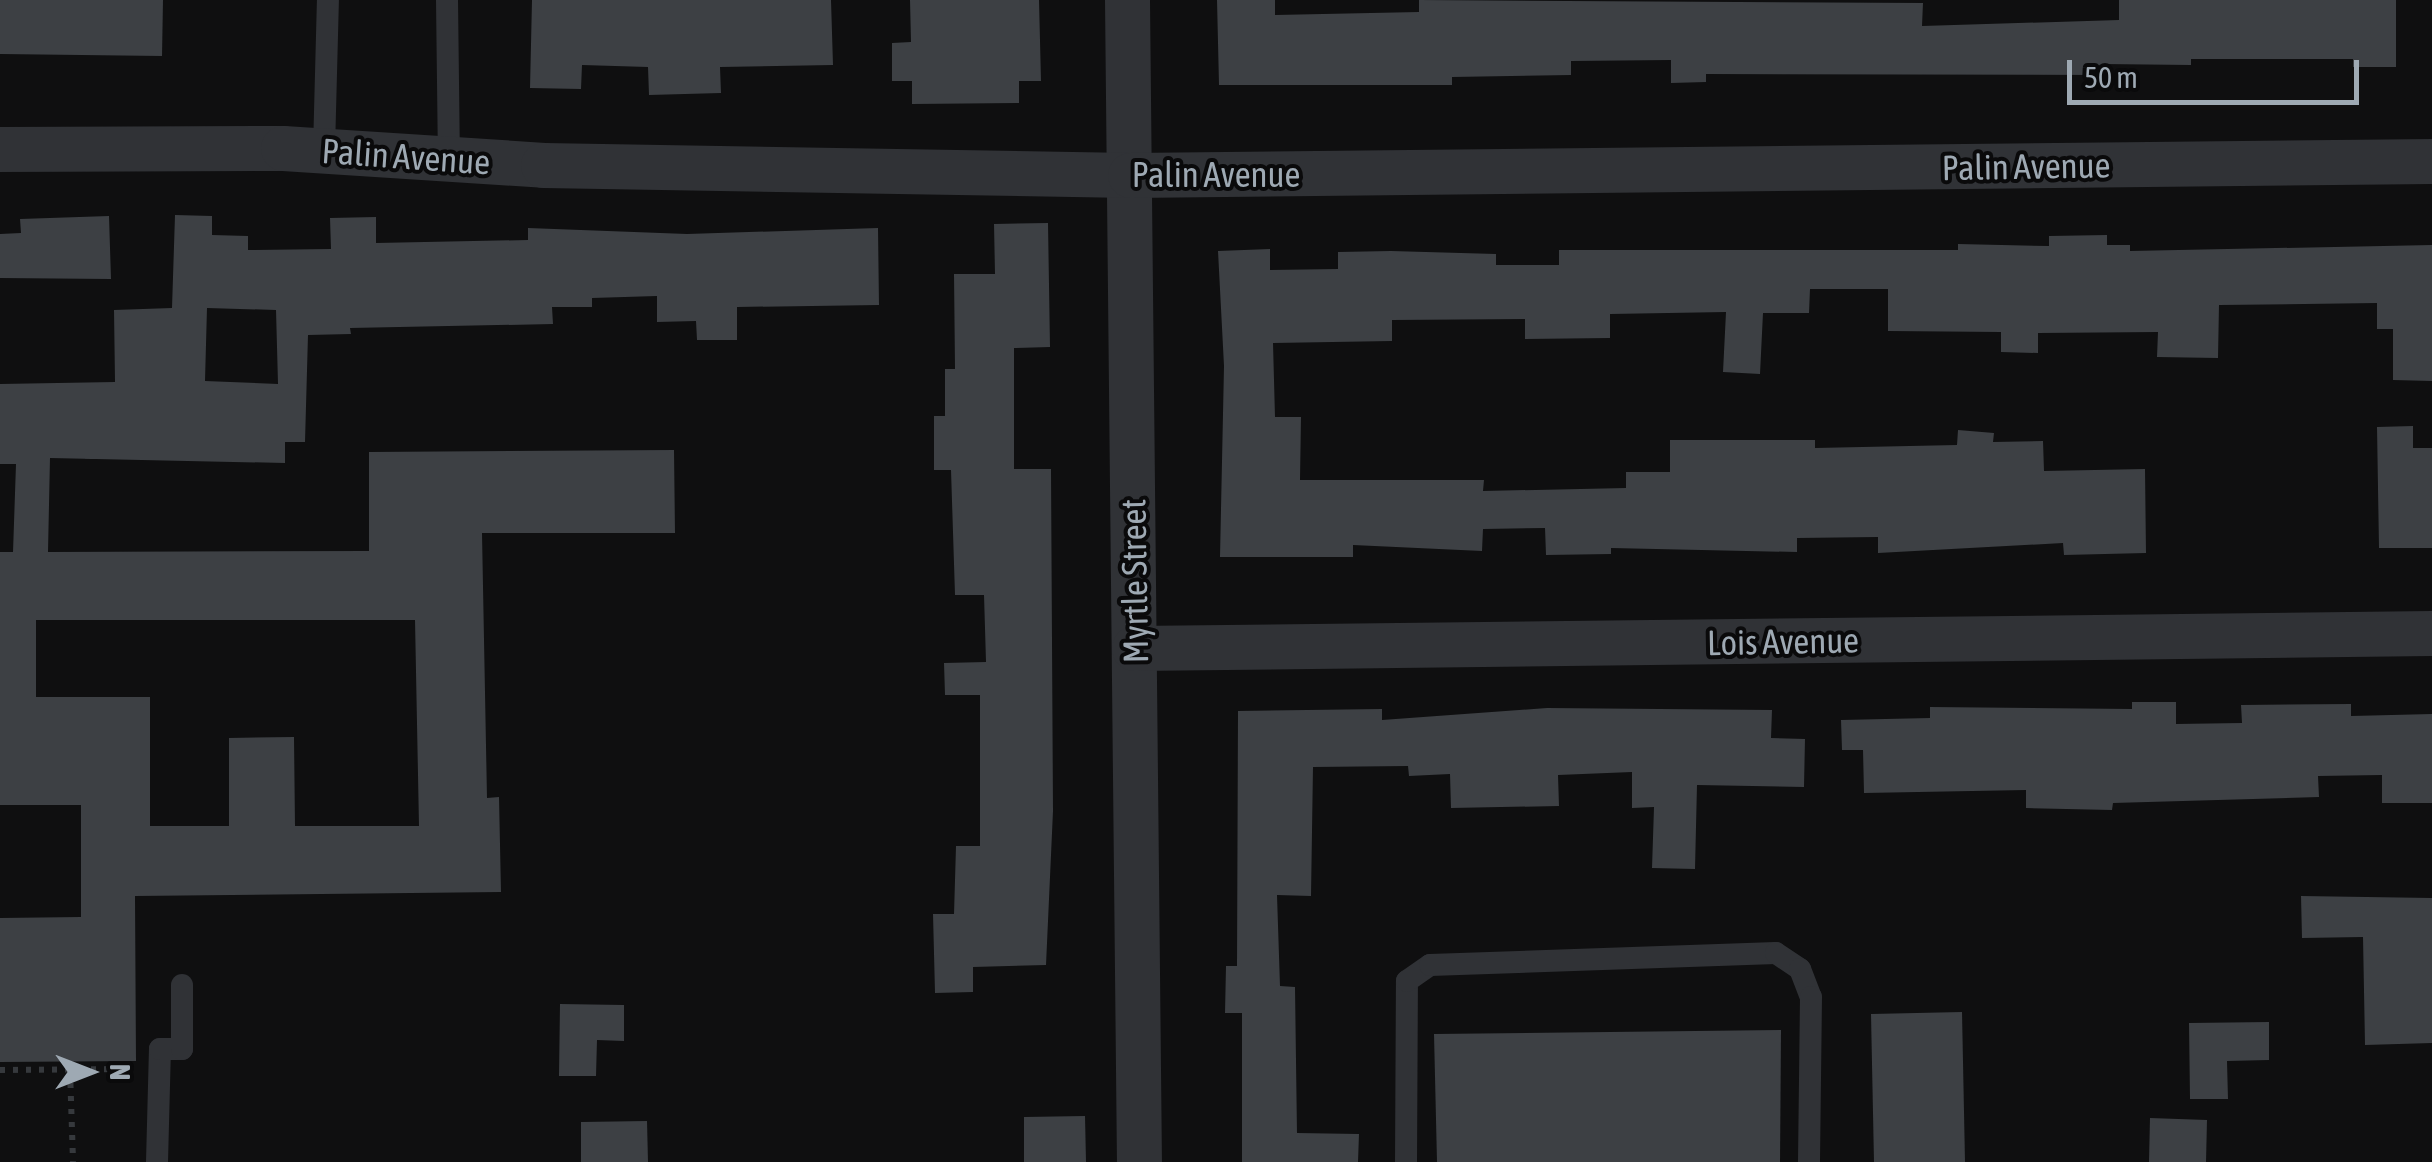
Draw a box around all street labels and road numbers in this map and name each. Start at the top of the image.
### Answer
street label: Palin Avenue [320,129,492,183]
street label: Palin Avenue [1941,144,2111,188]
street label: Palin Avenue [1132,153,1300,195]
street label: Myrtle Street [1112,498,1156,664]
street label: Lois Avenue [1707,619,1859,663]

